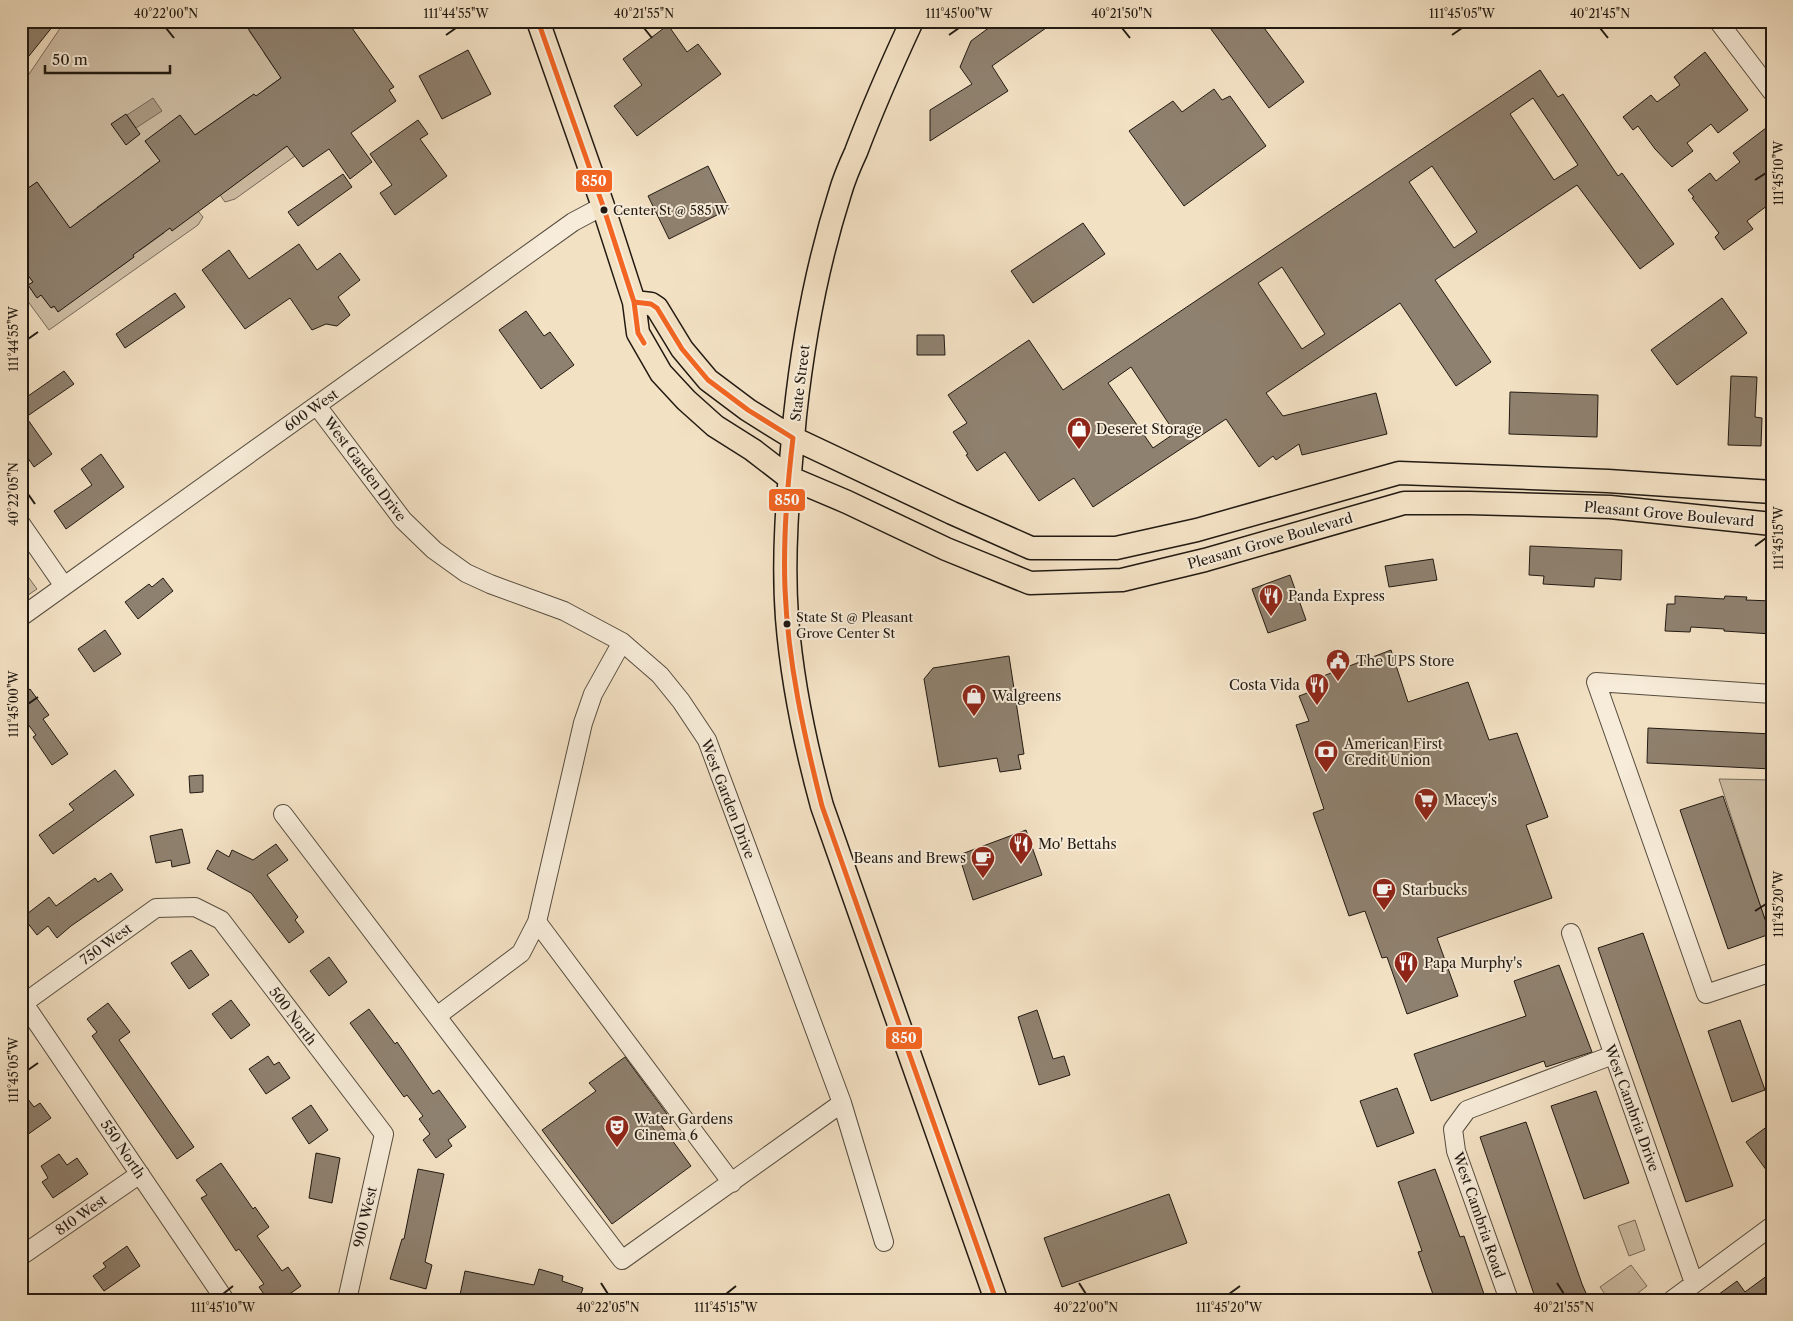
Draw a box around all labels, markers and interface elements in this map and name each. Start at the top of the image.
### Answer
text: 40°22'00"N [134,6,198,21]
text: 111°44'55"W [423,6,489,21]
text: 40°21'55"N [614,6,674,21]
text: 111°45'00"W [926,6,993,21]
text: 40°21'50"N [1091,6,1153,21]
text: 111°45'05"W [1429,6,1496,21]
text: 40°21'45"N [1570,6,1630,21]
scale bar [45,42,170,74]
text: 50 m [52,50,88,69]
text: 111°45'10"W [1771,140,1786,205]
line badge: 850 [575,169,613,193]
text: 850 [581,172,607,190]
place label: Center St @ 585 W [613,202,729,218]
marker: Center St @ 585 W [599,205,609,215]
text: 111°44'55"W [6,306,21,372]
street label: State Street [786,344,814,422]
street label: 600 West [280,385,342,435]
street label: West Garden Drive [319,412,410,525]
shop icon: Deseret Storage [1066,416,1092,450]
place label: Deseret Storage [1096,420,1202,438]
text: 40°22'05"N [6,462,21,526]
line badge: 850 [768,488,806,512]
text: 850 [774,491,800,509]
street label: Pleasant Grove Boulevard [1583,498,1755,530]
text: 111°45'15"W [1771,505,1786,570]
street label: Pleasant Grove Boulevard [1185,509,1355,573]
restaurant icon: Panda Express [1258,583,1284,617]
place label: Panda Express [1288,587,1385,605]
place label: State St @ Pleasant Grove Center St [796,609,913,641]
marker: State St @ Pleasant Grove Center St [782,619,792,629]
public building icon: The UPS Store [1325,648,1351,682]
place label: The UPS Store [1356,652,1455,670]
text: 111°45'00"W [6,670,21,738]
restaurant icon: Costa Vida [1304,672,1330,706]
place label: Costa Vida [1229,676,1301,694]
shop icon: Walgreens [961,683,987,717]
place label: Walgreens [991,687,1061,705]
place label: American First Credit Union [1343,735,1443,769]
street label: West Garden Drive [697,736,759,861]
bank icon: American First Credit Union [1313,739,1339,773]
supermarket icon: Macey's [1413,787,1439,821]
place label: Macey's [1444,791,1497,809]
restaurant icon: Mo' Bettahs [1008,831,1034,865]
place label: Mo' Bettahs [1038,835,1117,853]
cafe icon: Beans and Brews [970,845,996,879]
place label: Beans and Brews [854,849,966,867]
text: 111°45'20"W [1771,870,1786,937]
cafe icon: Starbucks [1371,877,1397,911]
place label: Starbucks [1402,881,1467,899]
street label: 750 West [77,919,135,969]
restaurant icon: Papa Murphy's [1393,950,1419,984]
place label: Papa Murphy's [1424,954,1522,972]
street label: 500 North [265,983,321,1049]
line badge: 850 [885,1026,923,1050]
text: 850 [891,1029,917,1047]
text: 111°45'05"W [6,1036,21,1103]
street label: West Cambria Drive [1600,1041,1663,1174]
place label: Water Gardens Cinema 6 [633,1110,733,1144]
theatre icon: Water Gardens Cinema 6 [604,1114,630,1148]
street label: 550 North [97,1116,149,1182]
street label: West Cambria Road [1449,1149,1509,1281]
street label: 900 West [349,1185,381,1249]
street label: 810 West [52,1191,110,1239]
text: 111°45'10"W [191,1300,256,1315]
text: 40°22'05"N [576,1300,640,1315]
text: 111°45'15"W [694,1300,759,1315]
text: 40°22'00"N [1054,1300,1118,1315]
text: 111°45'20"W [1196,1300,1263,1315]
text: 40°21'55"N [1534,1300,1594,1315]

